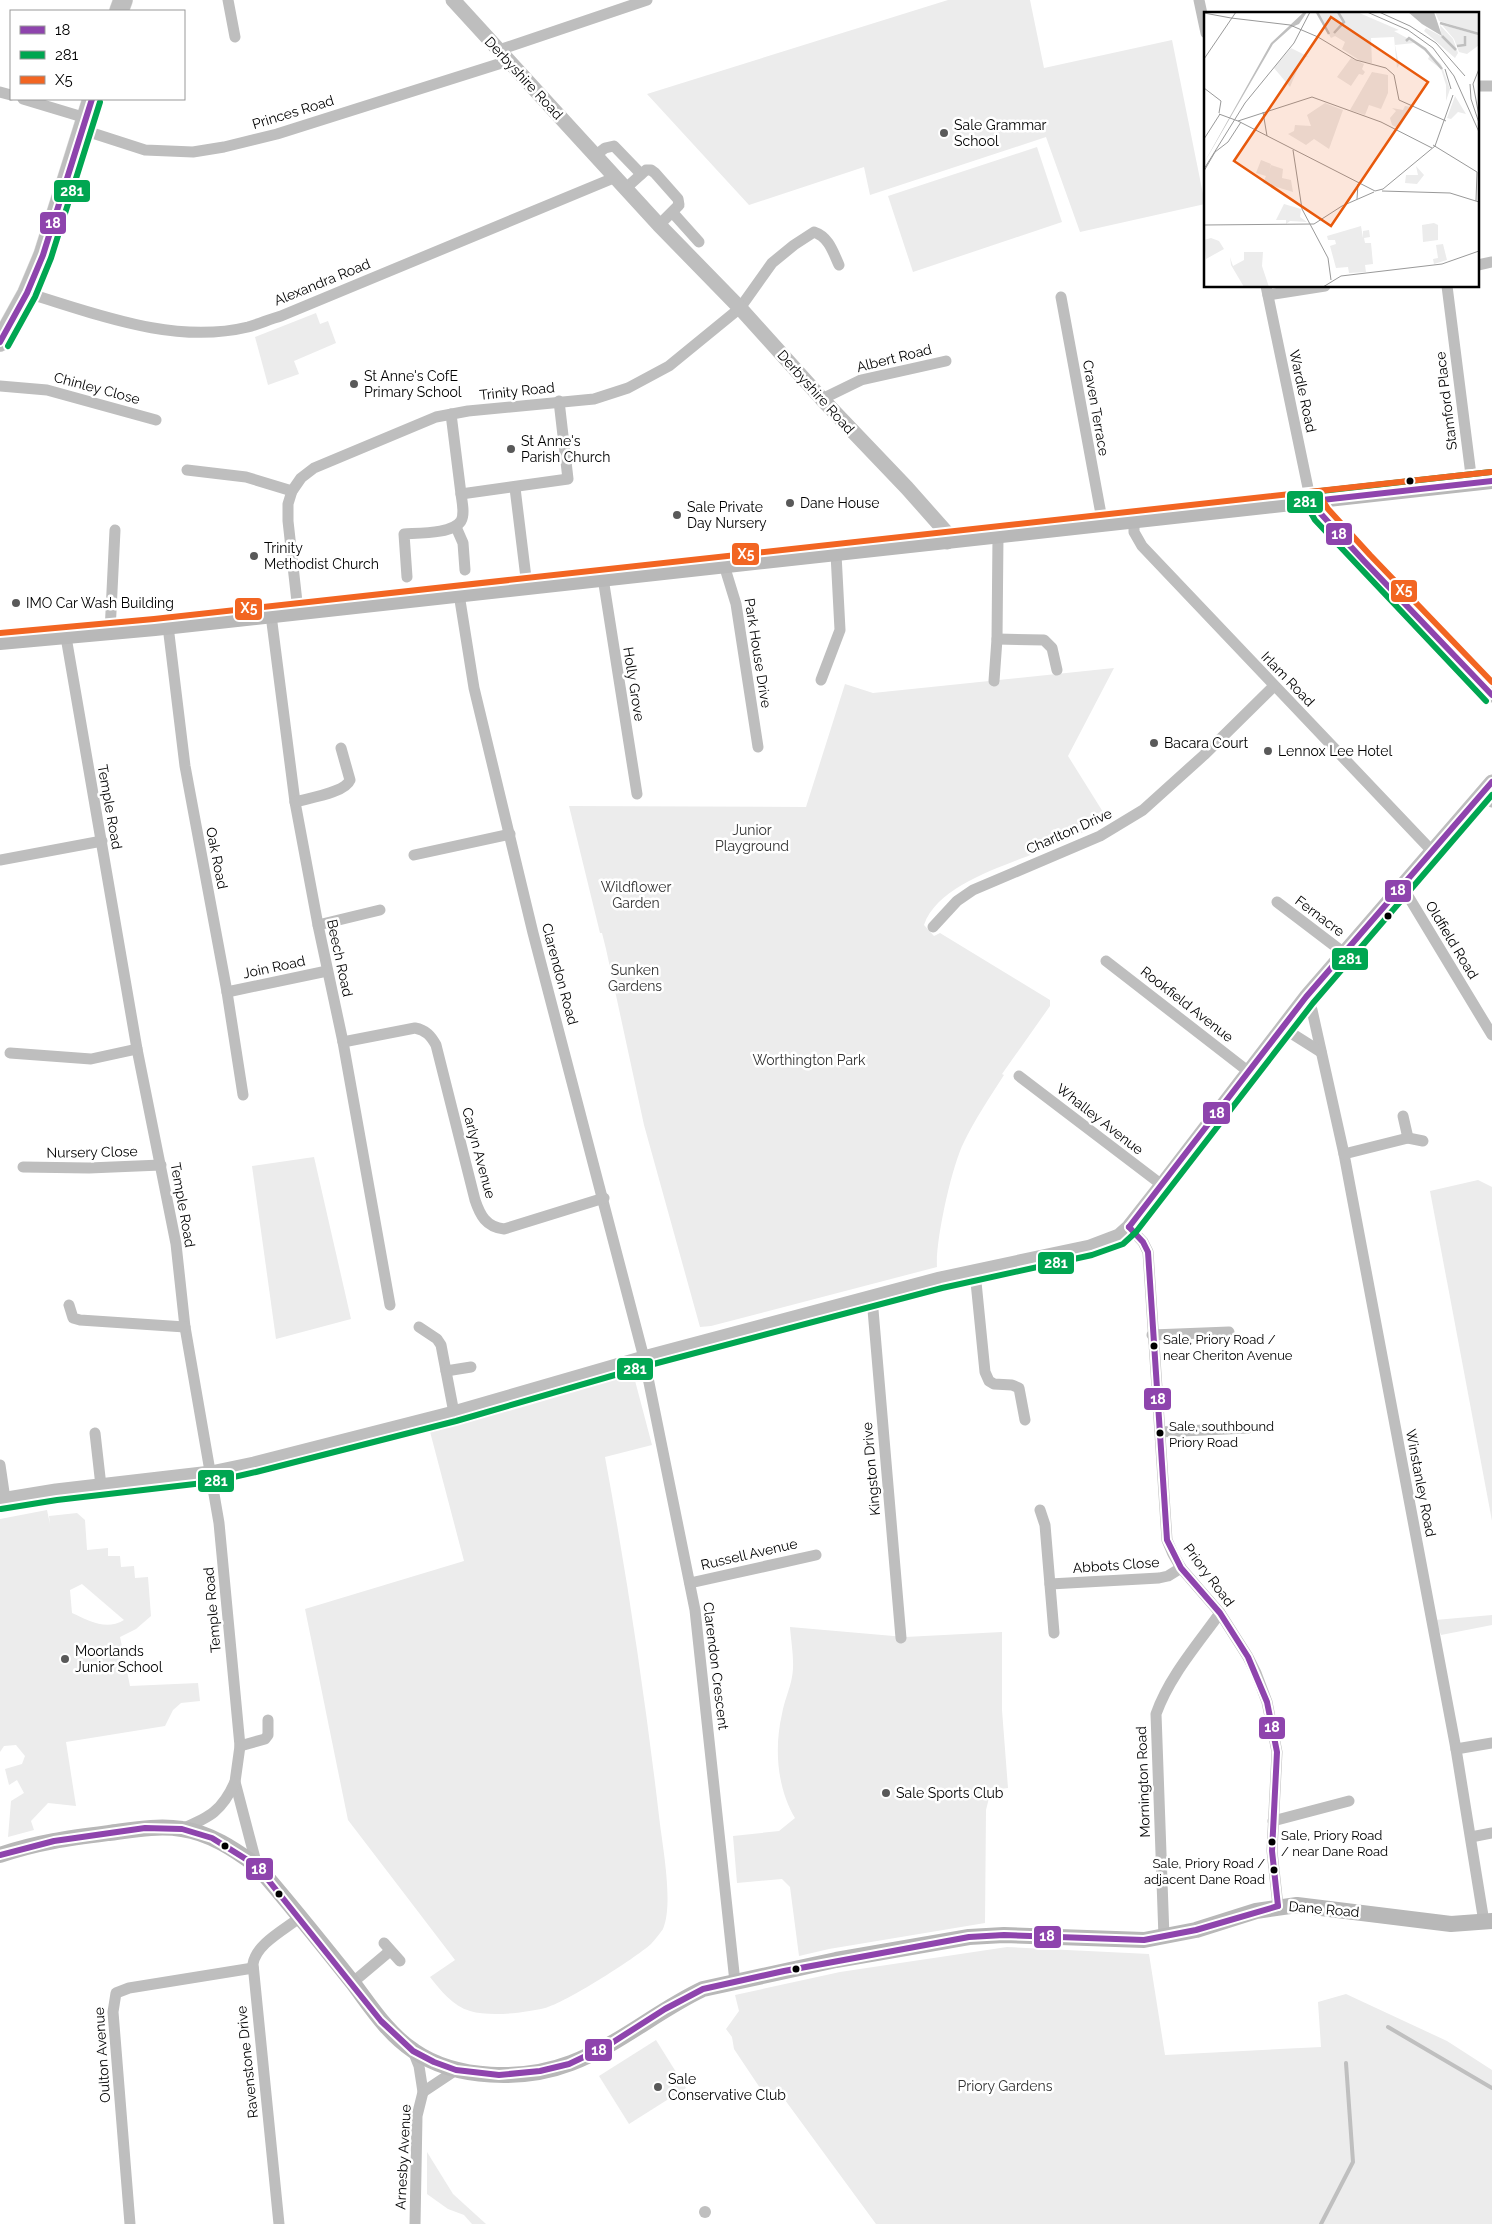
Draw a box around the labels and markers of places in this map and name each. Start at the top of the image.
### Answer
place label: Sale Grammar School [954,117,1047,149]
marker: Sale Grammar School [938,127,950,139]
place label: St Anne's CofE Primary School [364,368,462,400]
marker: St Anne's CofE Primary School [348,378,360,390]
place label: St Anne's Parish Church [521,433,610,465]
marker: St Anne's Parish Church [505,443,517,455]
unlabelled marker [1405,476,1415,486]
place label: Dane House [800,495,879,511]
marker: Dane House [784,497,796,509]
place label: Sale Private Day Nursery [687,499,767,531]
marker: Sale Private Day Nursery [671,509,683,521]
place label: Trinity Methodist Church [264,540,379,572]
marker: Trinity Methodist Church [248,550,260,562]
place label: IMO Car Wash Building [26,595,174,611]
marker: IMO Car Wash Building [10,597,22,609]
place label: Bacara Court [1164,735,1249,751]
marker: Bacara Court [1148,737,1160,749]
place label: Lennox Lee Hotel [1278,743,1392,759]
marker: Lennox Lee Hotel [1262,745,1274,757]
unlabelled marker [1383,911,1393,921]
place label: Sale, Priory Road / near Cheriton Avenue [1163,1332,1293,1363]
marker: Sale, Priory Road / near Cheriton Avenue [1149,1341,1159,1351]
place label: Sale, southbound Priory Road [1169,1419,1274,1450]
marker: Sale, southbound Priory Road [1155,1428,1165,1438]
place label: Moorlands Junior School [75,1643,163,1675]
marker: Moorlands Junior School [59,1653,71,1665]
place label: Sale Sports Club [896,1785,1004,1801]
marker: Sale Sports Club [880,1787,892,1799]
place label: Sale, Priory Road / near Dane Road [1281,1828,1388,1859]
marker: Sale, Priory Road / near Dane Road [1267,1837,1277,1847]
unlabelled marker [220,1841,230,1851]
place label: Sale, Priory Road / adjacent Dane Road [1144,1856,1265,1887]
marker: Sale, Priory Road / adjacent Dane Road [1269,1865,1279,1875]
unlabelled marker [274,1889,284,1899]
unlabelled marker [791,1964,801,1974]
place label: Sale Conservative Club [668,2071,786,2103]
marker: Sale Conservative Club [652,2081,664,2093]

